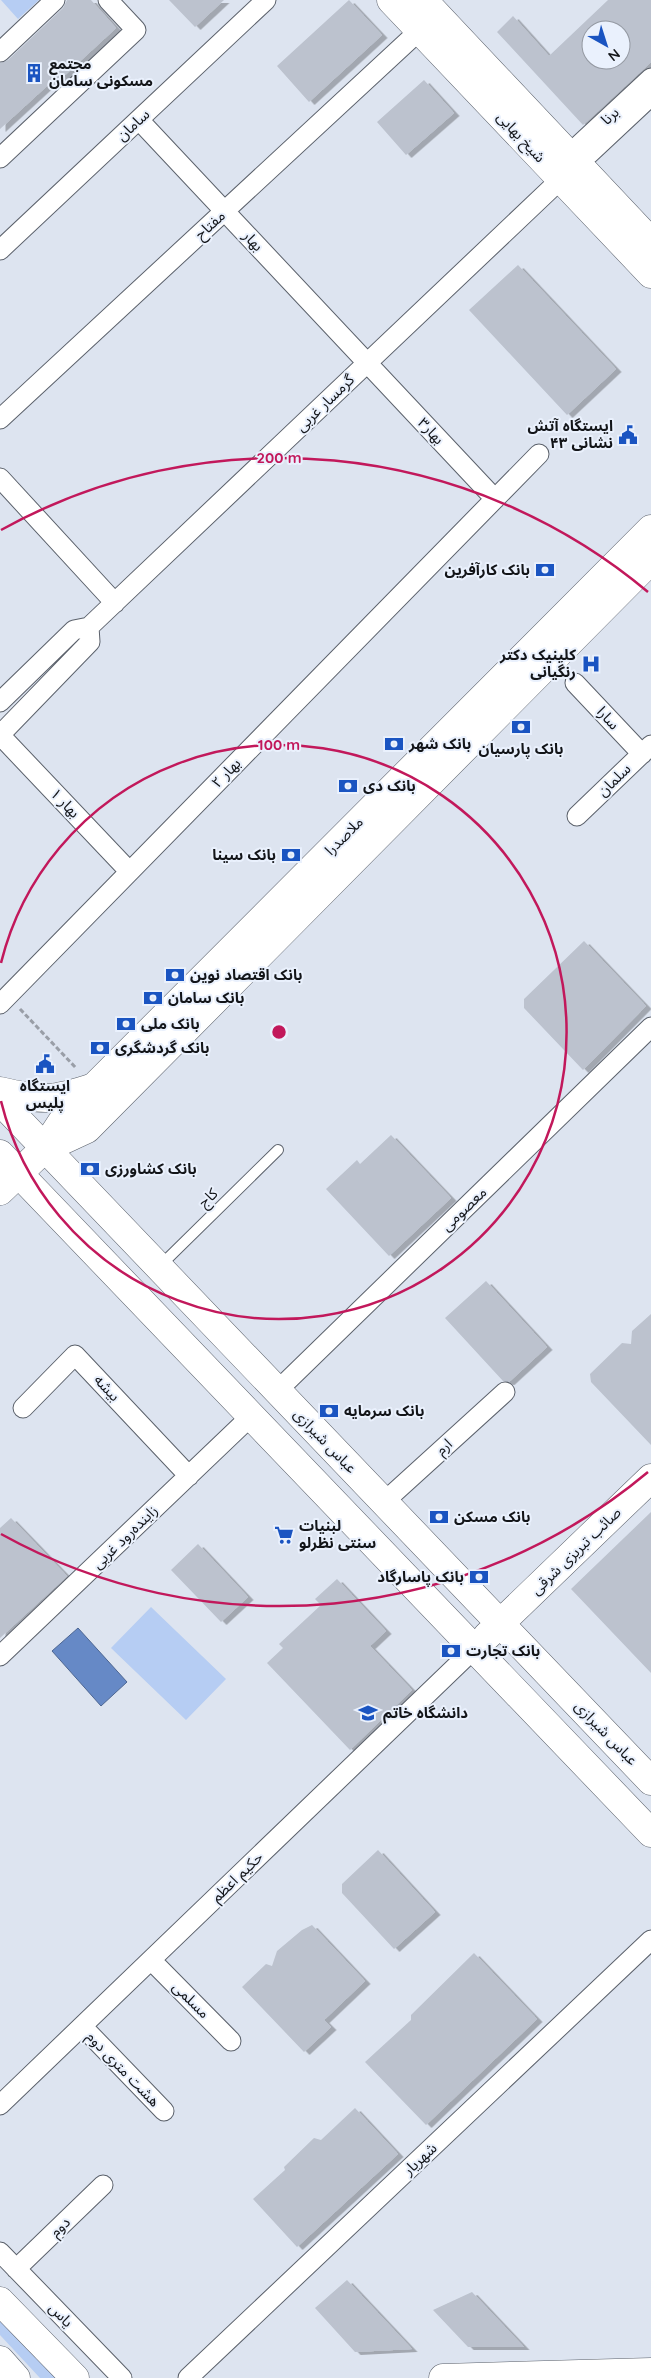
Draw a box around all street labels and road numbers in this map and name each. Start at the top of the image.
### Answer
street label: برنا [597,103,623,129]
street label: سامان [112,104,153,145]
street label: شیخ بهایی [491,107,550,168]
street label: مفتاح [190,206,231,246]
street label: بهار [238,226,268,255]
street label: گرمسار غربی [291,369,359,435]
street label: بهار۳ [414,413,449,448]
street label: سارا [593,702,624,733]
street label: بهار ۲ [207,754,244,792]
street label: سلمان [593,759,635,800]
street label: بهار ۱ [47,784,84,822]
street label: ملاصدرا [320,812,367,859]
street label: معصومی [437,1182,490,1235]
street label: کاج [194,1183,224,1214]
street label: بیشه [90,1370,124,1405]
street label: عباس شیرازی [290,1404,361,1477]
street label: ارم [431,1434,457,1460]
street label: زاینده‌رود غربی [88,1501,161,1573]
street label: صائب تبریزی شرقی [526,1503,625,1599]
street label: عباس شیرازی [571,1696,642,1769]
street label: حکیم اعظم [207,1847,268,1907]
street label: مسلمی [169,1977,214,2022]
street label: هشت متری دوم [81,2027,164,2112]
street label: شهریار [398,2138,441,2180]
street label: دوم [45,2212,75,2242]
street label: یاس [45,2298,78,2331]

